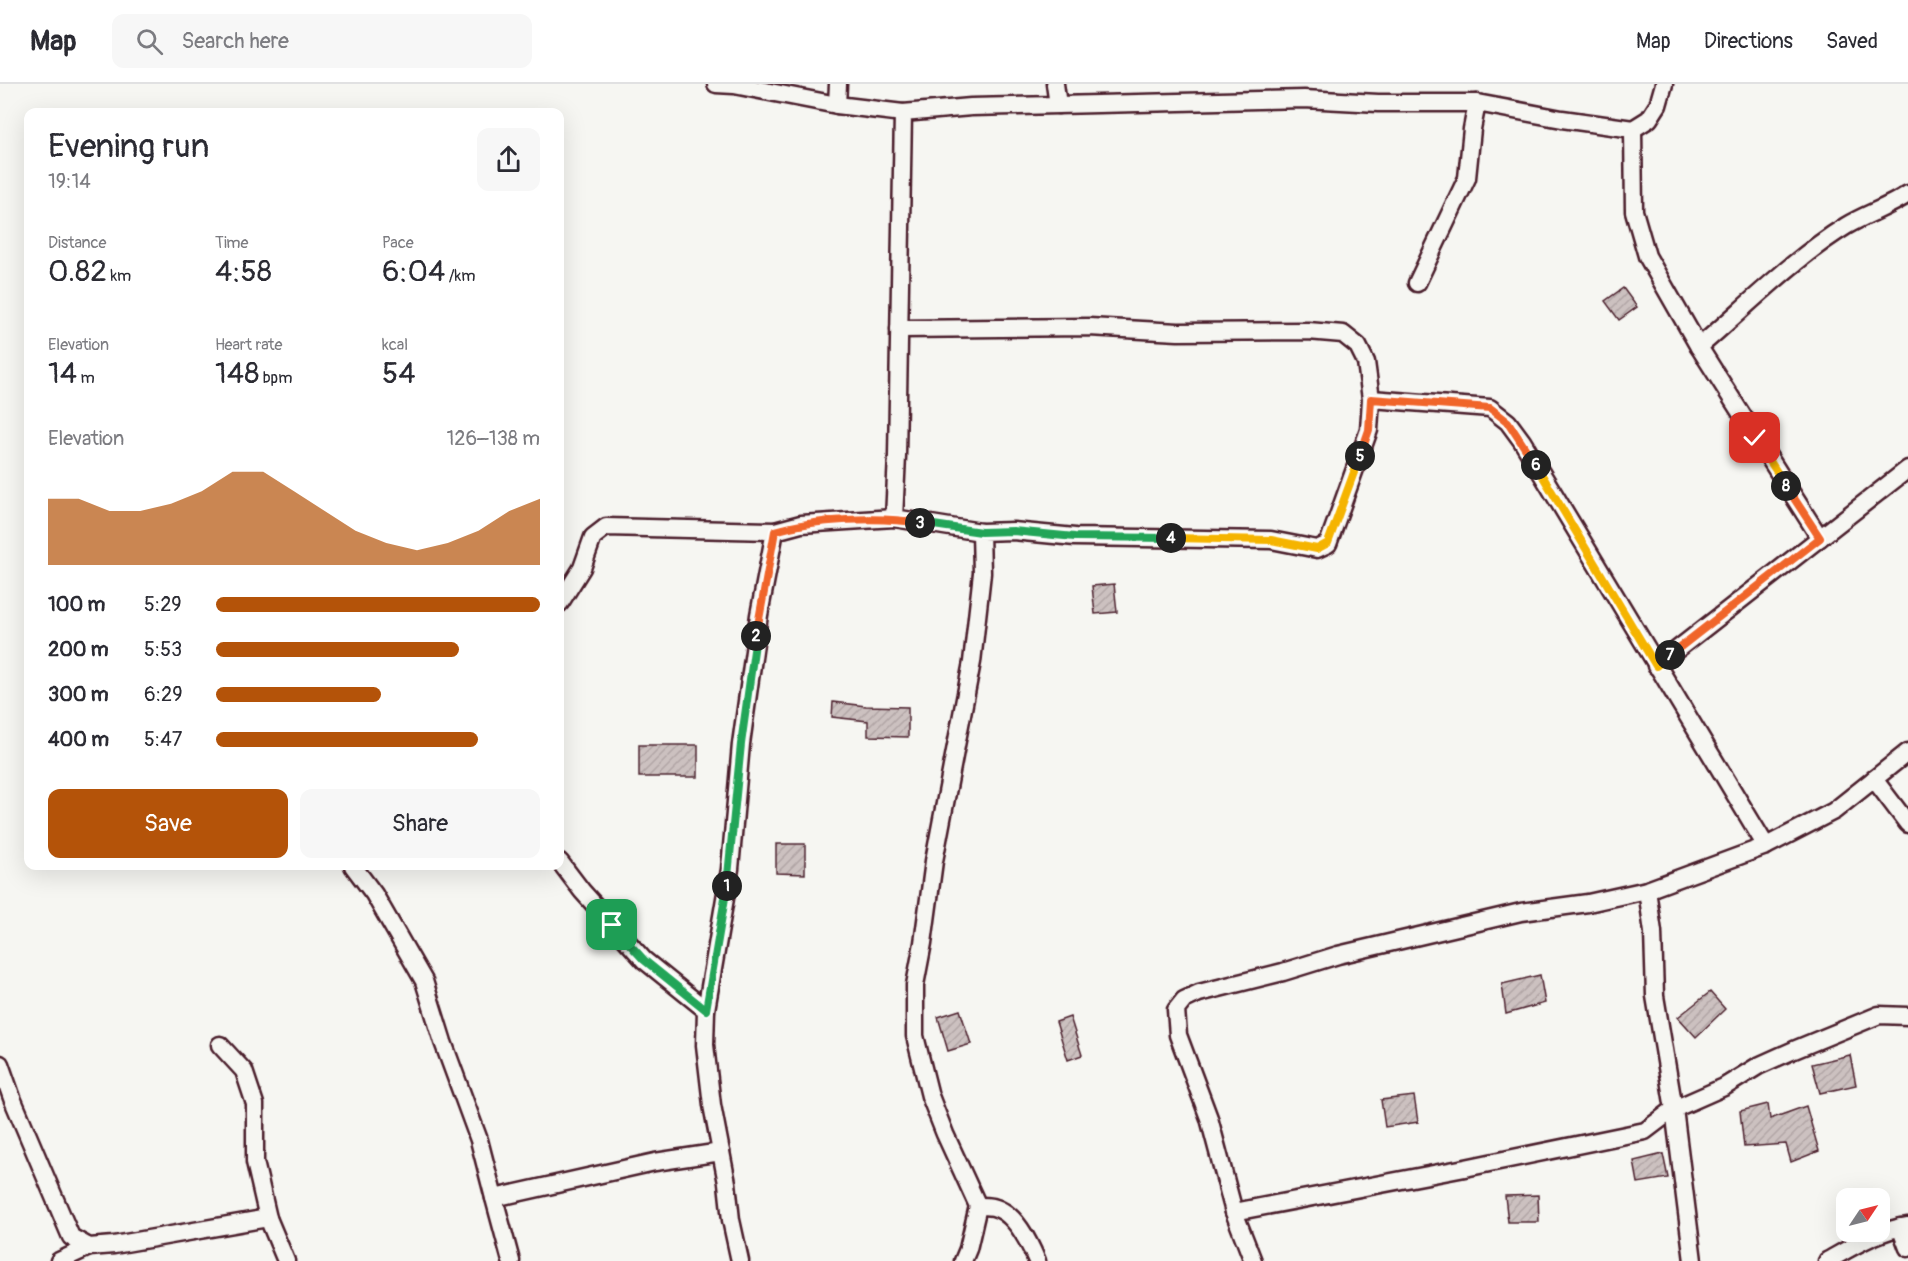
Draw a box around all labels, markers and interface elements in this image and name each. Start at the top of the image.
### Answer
search box [112,14,532,68]
text: Map [30,24,76,59]
icon: search [133,25,166,58]
text: Search here [181,27,289,55]
text: Map [1636,28,1671,55]
text: Directions [1704,28,1793,55]
text: Saved [1826,28,1878,55]
text: Evening run [48,126,209,167]
button: share [477,128,540,191]
text: 19:14 [48,169,91,194]
text: Distance [48,233,107,253]
text: Time [215,233,248,253]
text: Pace [382,233,414,253]
text: 0.82 [48,253,107,290]
text: 4:58 [215,253,272,290]
text: 6:04 [382,253,445,290]
text: km [107,266,131,286]
text: /km [445,266,475,286]
text: Elevation [48,335,109,355]
text: Heart rate [215,335,282,355]
text: kcal [382,335,408,355]
text: 14 [48,355,77,392]
text: 148 [215,355,259,392]
text: 54 [382,355,416,392]
text: m [77,368,95,388]
text: bpm [259,368,292,388]
pin [1729,412,1780,463]
icon: check [1738,421,1771,454]
text: Elevation [48,426,124,451]
text: 126–138 m [446,426,540,451]
pin: 5 [1345,441,1375,471]
text: 5 [1356,446,1364,466]
pin: 6 [1521,450,1551,480]
text: 6 [1531,455,1541,475]
pin: 8 [1771,471,1801,501]
text: 8 [1782,476,1790,496]
pin: 3 [905,508,935,538]
text: 3 [916,513,924,533]
pin: 4 [1156,523,1186,553]
text: 4 [1166,528,1176,548]
text: 100 m [48,592,105,617]
text: 5:29 [144,592,182,617]
pin: 2 [741,621,771,651]
text: 2 [752,626,760,646]
text: 200 m [48,637,109,662]
text: 5:53 [144,637,182,662]
pin: 7 [1655,640,1685,670]
text: 7 [1666,645,1674,665]
text: 300 m [48,682,109,707]
text: 6:29 [144,682,182,707]
text: 400 m [48,727,109,752]
text: 5:47 [144,727,182,752]
button: Save [48,789,288,858]
button: Share [300,789,540,858]
pin: 1 [712,871,742,901]
text: 1 [724,876,730,896]
pin [586,899,637,950]
icon: arrive [595,908,628,941]
north arrow [1836,1188,1890,1242]
map controls [1836,1188,1890,1242]

